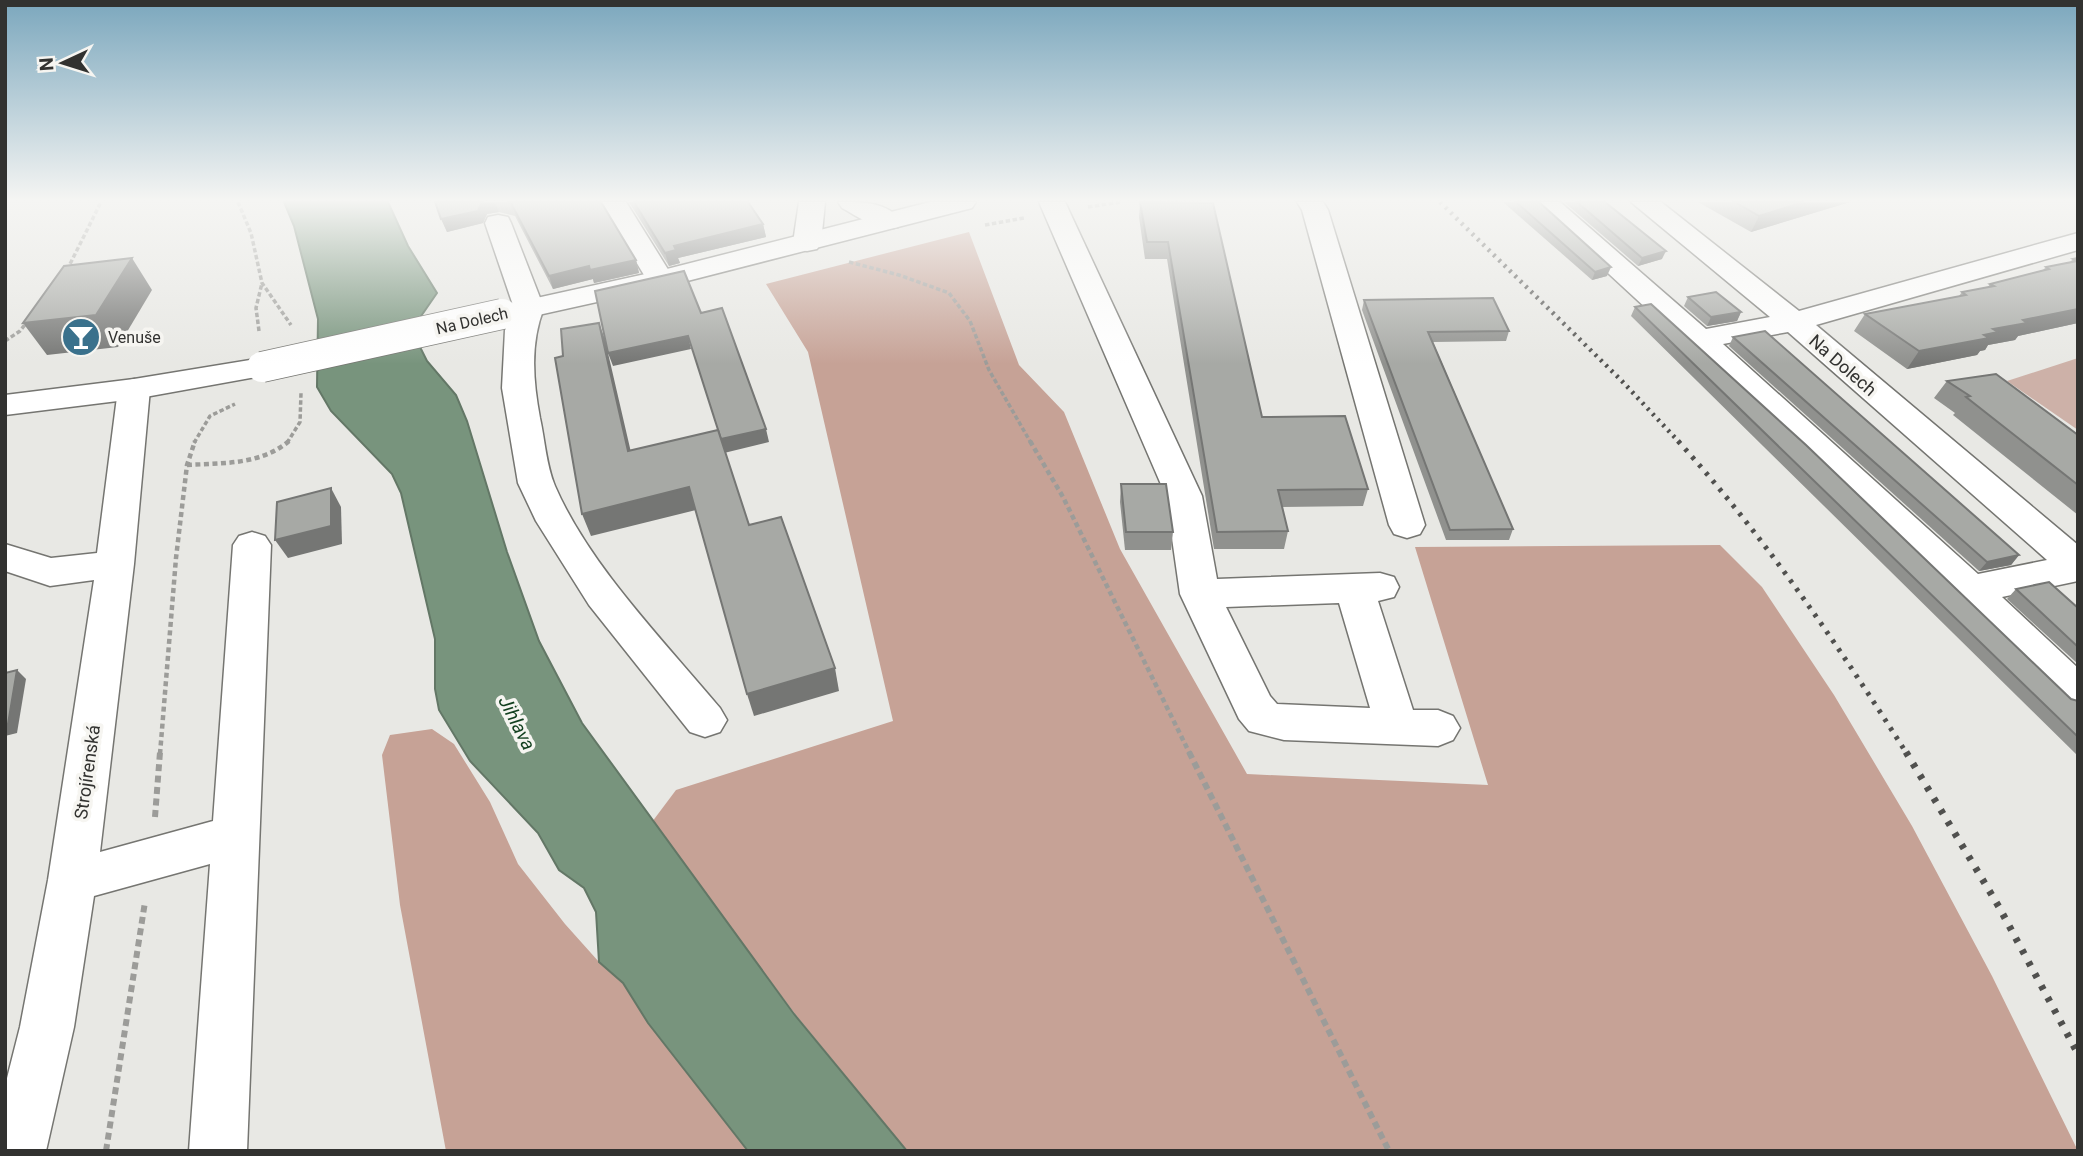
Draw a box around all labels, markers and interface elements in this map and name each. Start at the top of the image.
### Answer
north arrow [28,28,98,98]
text: N [35,57,58,72]
street label: Na Dolech [434,304,510,338]
bar icon: Venuše [60,316,102,358]
place label: Venuše [108,328,161,347]
street label: Na Dolech [1805,330,1881,400]
water label: Jihlava [494,692,540,754]
street label: Strojírenská [70,723,104,821]

